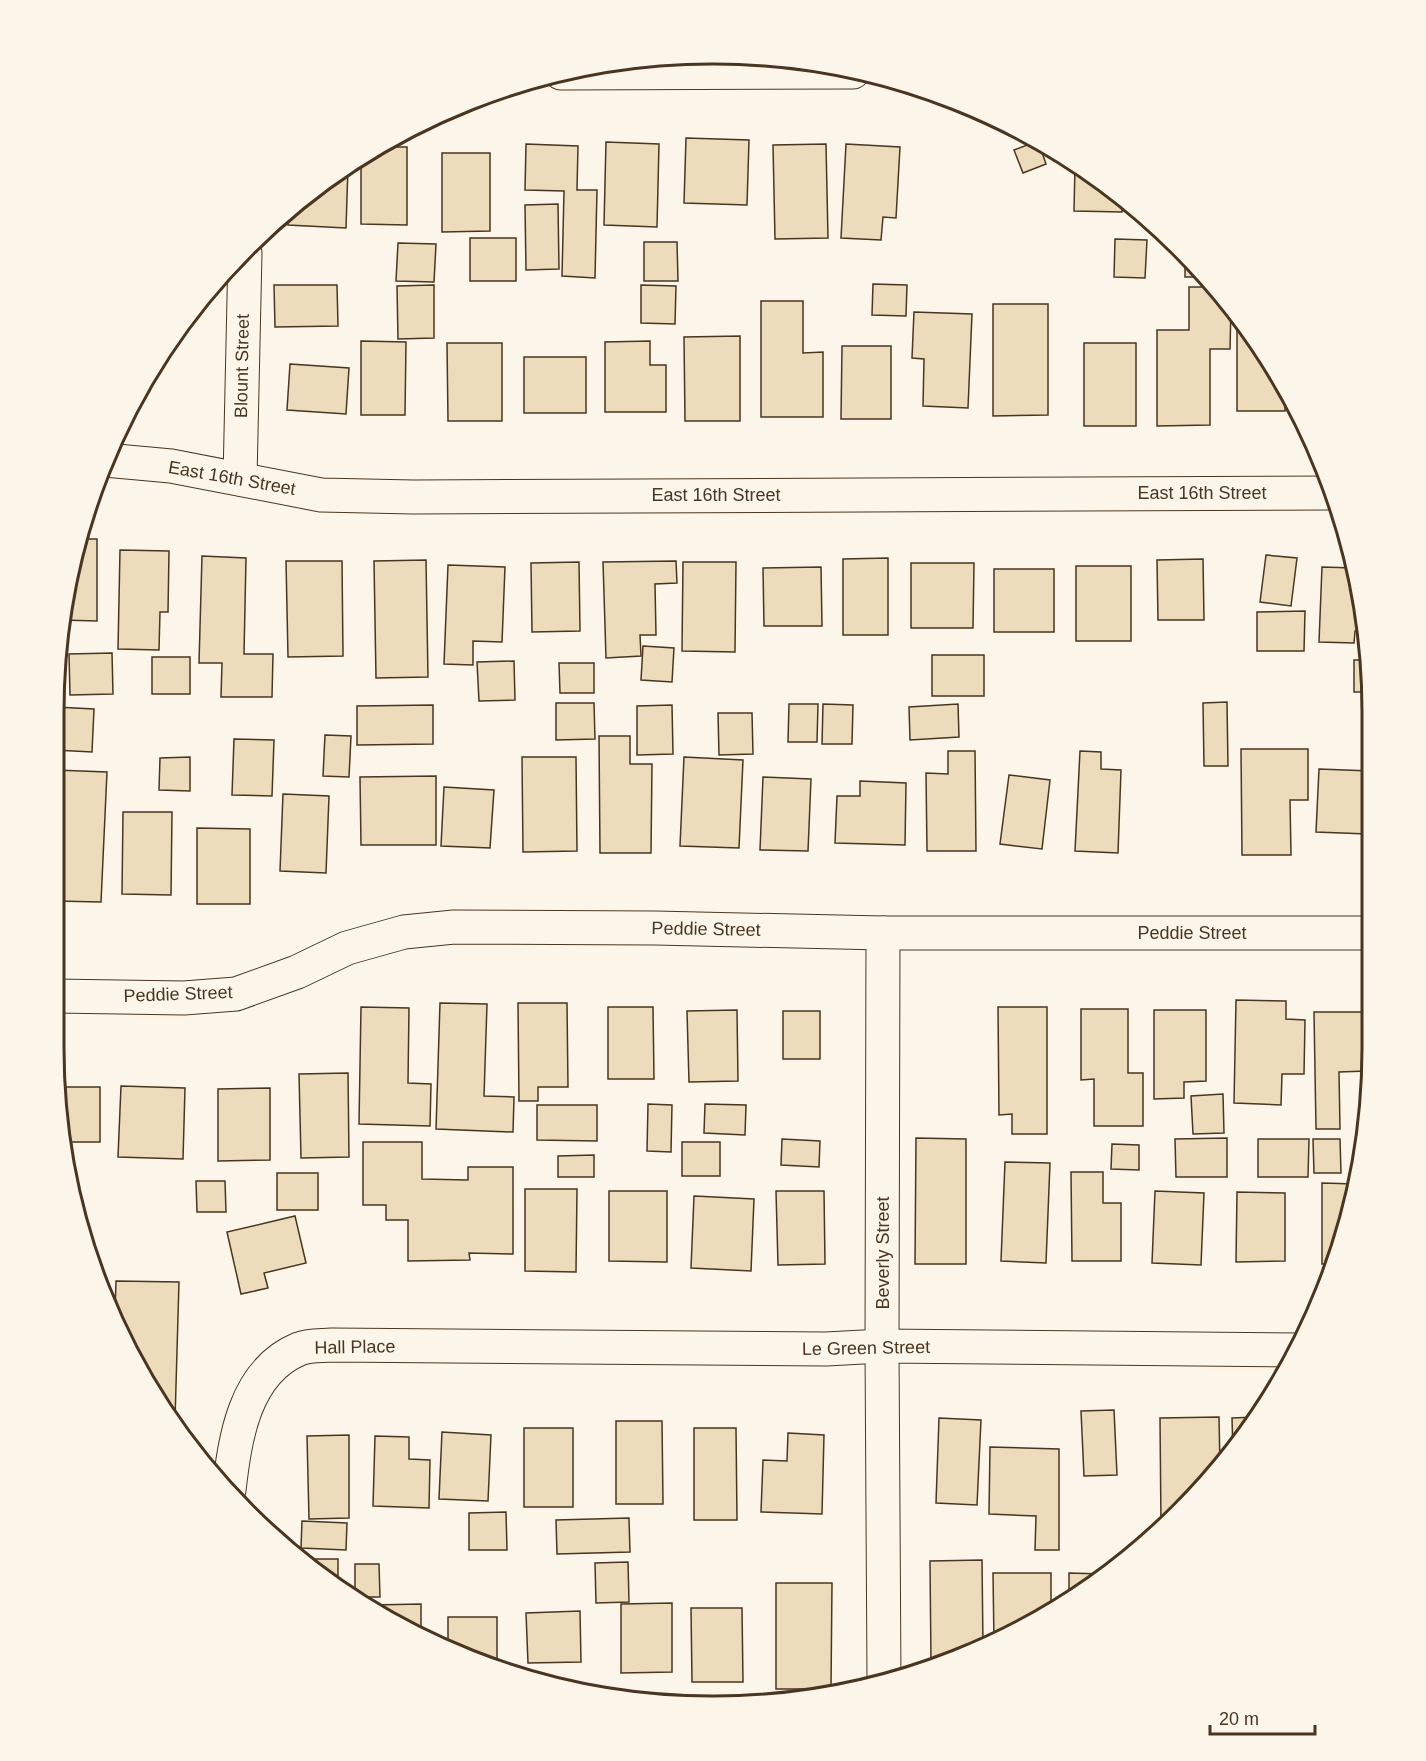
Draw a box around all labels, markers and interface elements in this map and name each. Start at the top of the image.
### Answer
street label: Blount Street [231,314,253,418]
street label: East 16th Street [167,457,297,499]
street label: East 16th Street [1137,483,1267,503]
street label: East 16th Street [651,485,781,505]
street label: Peddie Street [651,918,761,940]
street label: Peddie Street [1137,923,1247,943]
street label: Peddie Street [123,982,233,1006]
street label: Beverly Street [873,1196,893,1310]
street label: Hall Place [314,1336,396,1358]
street label: Le Green Street [802,1337,930,1359]
scale bar [1210,1698,1315,1736]
text: 20 m [1219,1709,1259,1729]

